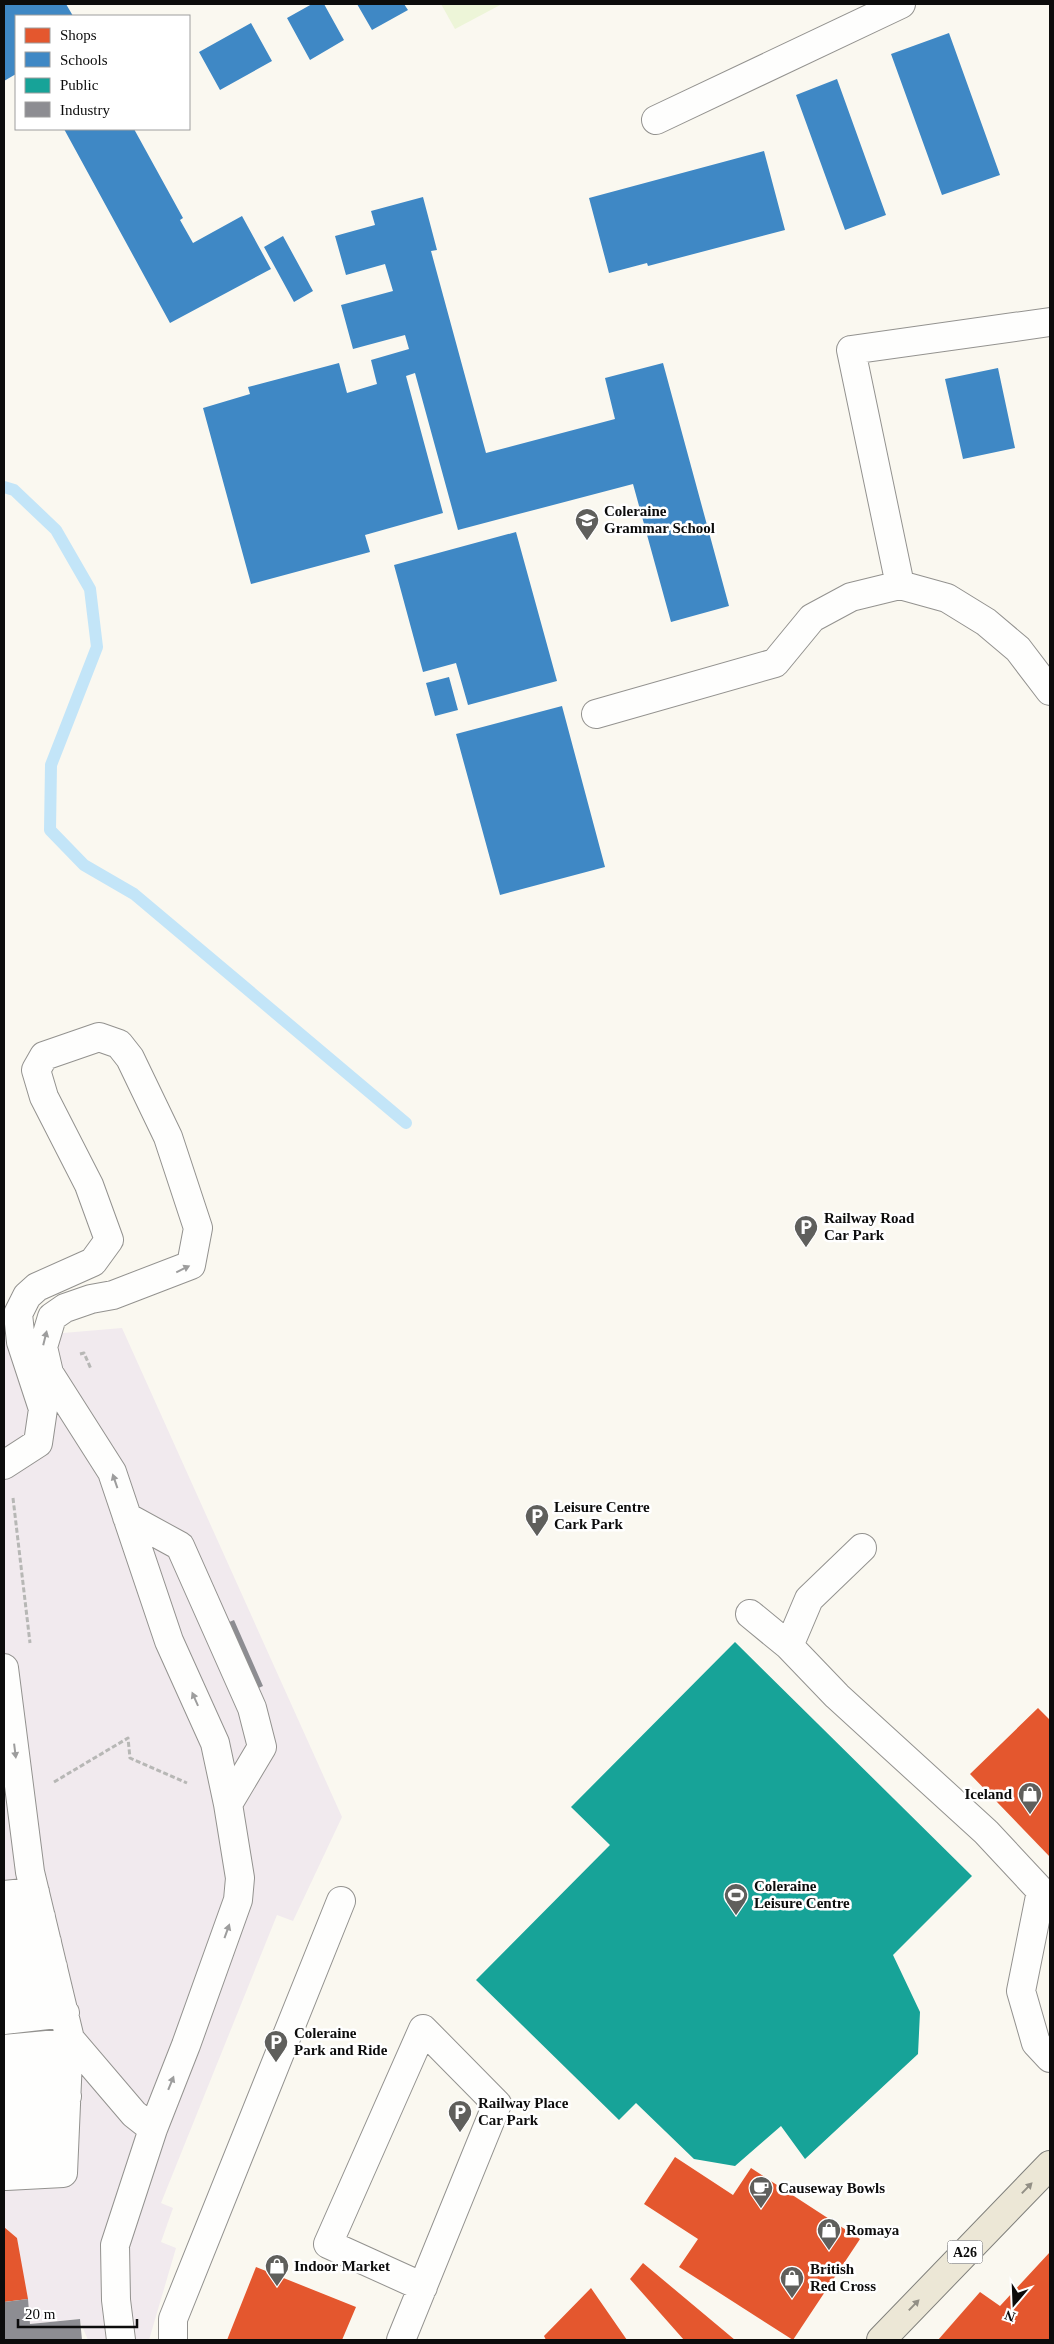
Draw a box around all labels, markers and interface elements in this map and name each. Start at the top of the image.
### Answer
legend [15,15,190,130]
text: Shops [60,27,97,43]
text: Schools [60,52,108,68]
text: Public [60,77,99,93]
text: Industry [60,102,110,118]
place label: Coleraine Grammar School [604,503,715,536]
school or university icon: Coleraine Grammar School [574,507,600,541]
place label: Railway Road Car Park [824,1210,915,1243]
parking icon: Railway Road Car Park [793,1214,819,1248]
one-way arrow [176,1265,190,1273]
one-way arrow [41,1330,49,1345]
one-way arrow [111,1473,118,1488]
place label: Leisure Centre Cark Park [554,1499,650,1532]
parking icon: Leisure Centre Cark Park [524,1503,550,1537]
one-way arrow [191,1692,199,1706]
one-way arrow [11,1743,19,1759]
shop icon: Iceland [1017,1781,1043,1815]
place label: Iceland [964,1786,1013,1802]
place label: Coleraine Leisure Centre [754,1878,850,1911]
sports icon: Coleraine Leisure Centre [723,1882,749,1916]
one-way arrow [223,1923,231,1938]
place label: Coleraine Park and Ride [294,2025,388,2058]
parking icon: Coleraine Park and Ride [263,2029,289,2063]
one-way arrow [167,2075,175,2090]
place label: Railway Place Car Park [478,2095,569,2128]
parking icon: Railway Place Car Park [447,2099,473,2133]
cafe icon: Causeway Bowls [748,2175,774,2209]
place label: Causeway Bowls [778,2180,885,2196]
one-way arrow [1021,2182,1033,2194]
shop icon: Romaya [816,2217,842,2251]
place label: Romaya [846,2222,900,2238]
road number: A26 [948,2240,982,2264]
shop icon: Indoor Market [264,2253,290,2287]
place label: Indoor Market [294,2258,390,2274]
place label: British Red Cross [810,2261,876,2294]
shop icon: British Red Cross [779,2265,805,2299]
north arrow [989,2279,1039,2329]
scale bar [18,2296,136,2328]
one-way arrow [908,2299,920,2311]
text: 20 m [25,2306,56,2322]
text: N [1003,2307,1017,2325]

